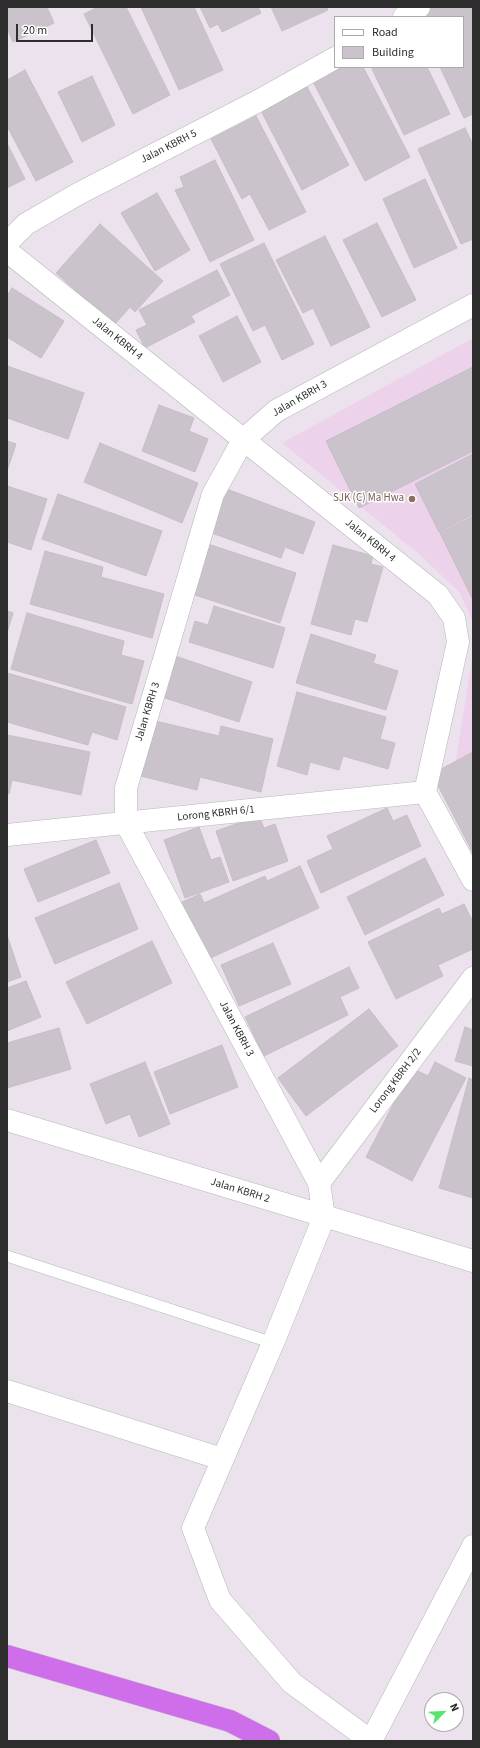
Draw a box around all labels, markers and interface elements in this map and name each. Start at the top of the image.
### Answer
scale bar [18,16,95,42]
legend [334,16,464,68]
text: 20 m [23,22,47,39]
text: Road [372,24,398,41]
text: Building [372,44,414,61]
street label: Jalan KBRH 5 [139,127,199,167]
street label: Jalan KBRH 4 [89,315,145,363]
street label: Jalan KBRH 3 [270,378,330,420]
place label: SJK (C) Ma Hwa [333,492,404,506]
marker: SJK (C) Ma Hwa [407,494,417,504]
street label: Jalan KBRH 4 [342,517,398,565]
street label: Jalan KBRH 3 [133,681,163,743]
street label: Lorong KBRH 6/1 [177,803,255,825]
street label: Jalan KBRH 3 [216,999,256,1059]
street label: Lorong KBRH 2/2 [367,1046,425,1116]
street label: Jalan KBRH 2 [209,1176,271,1206]
north arrow [424,1692,464,1732]
text: N [446,1701,463,1714]

